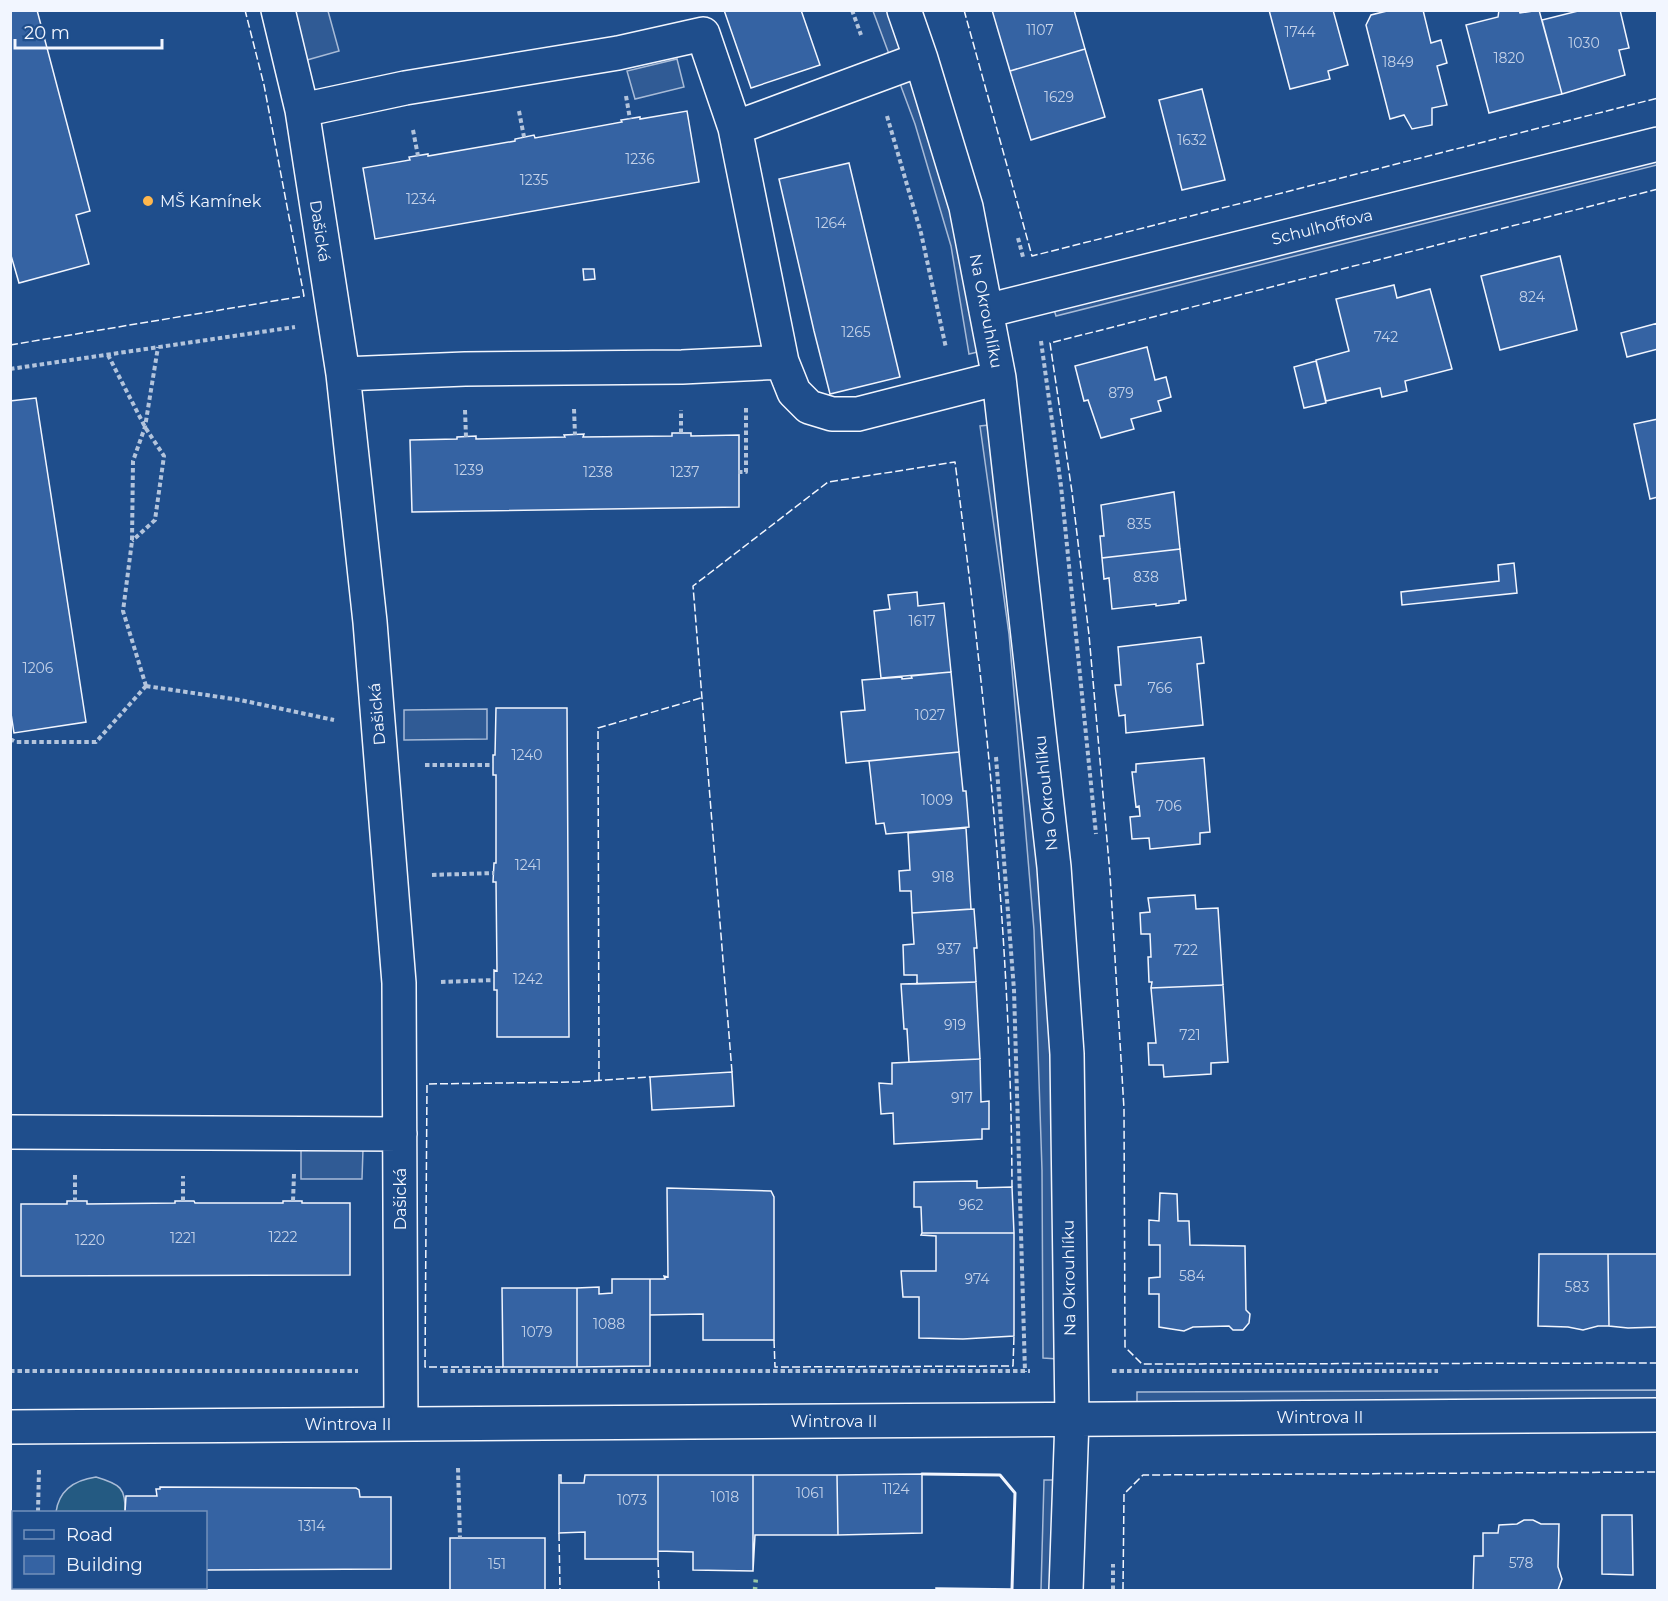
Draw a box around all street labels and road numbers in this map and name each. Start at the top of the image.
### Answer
street label: Dašická [306,199,334,263]
street label: Schulhoffova [1269,205,1375,249]
street label: Na Okrouhlíku [966,252,1006,370]
street label: Dašická [365,682,389,746]
street label: Na Okrouhlíku [1030,734,1062,852]
street label: Dašická [391,1168,410,1230]
street label: Na Okrouhlíku [1058,1220,1080,1336]
street label: Wintrova II [1277,1408,1363,1427]
street label: Wintrova II [791,1412,877,1431]
street label: Wintrova II [305,1415,391,1434]

